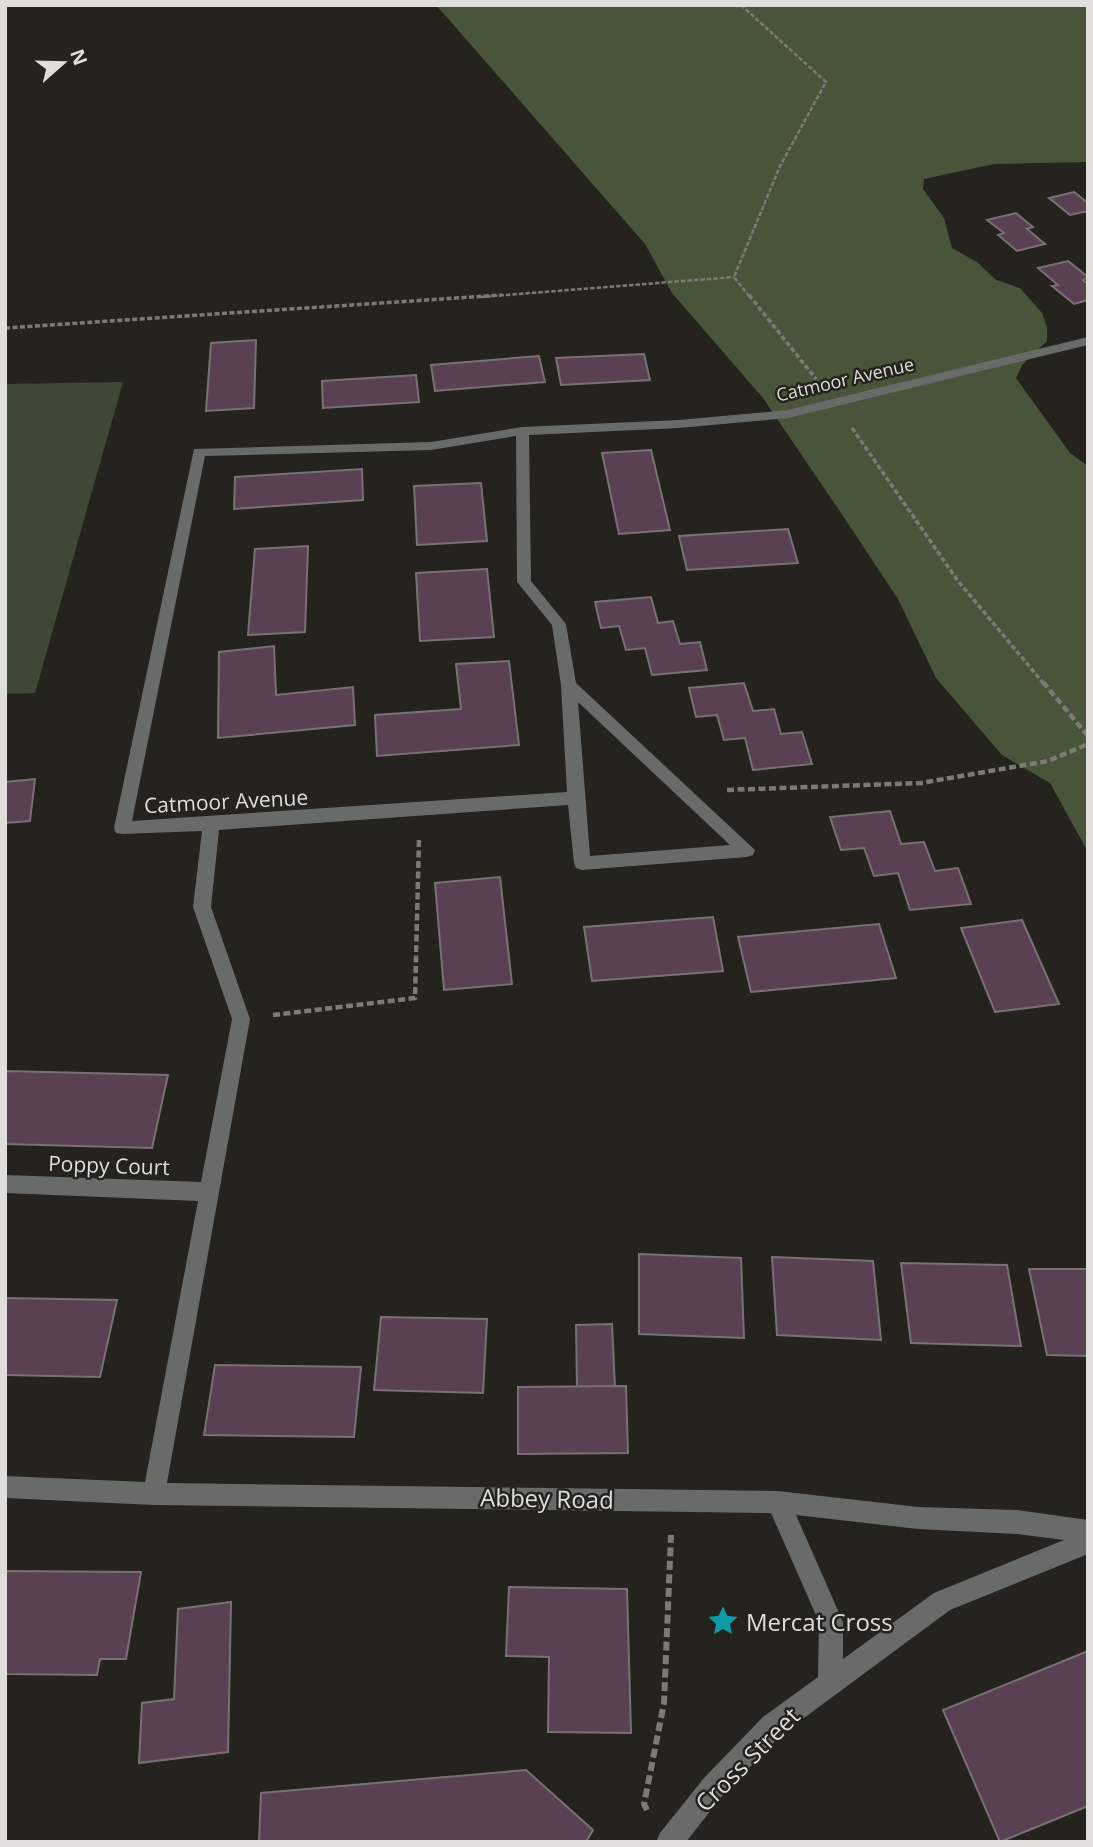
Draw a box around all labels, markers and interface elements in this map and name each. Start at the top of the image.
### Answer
north arrow [28,28,98,98]
text: N [64,45,94,69]
street label: Catmoor Avenue [774,351,916,407]
street label: Catmoor Avenue [143,783,309,819]
street label: Poppy Court [48,1149,170,1181]
street label: Abbey Road [480,1480,614,1516]
place icon: Mercat Cross [706,1604,740,1638]
place label: Mercat Cross [746,1605,893,1638]
street label: Cross Street [687,1699,807,1819]

